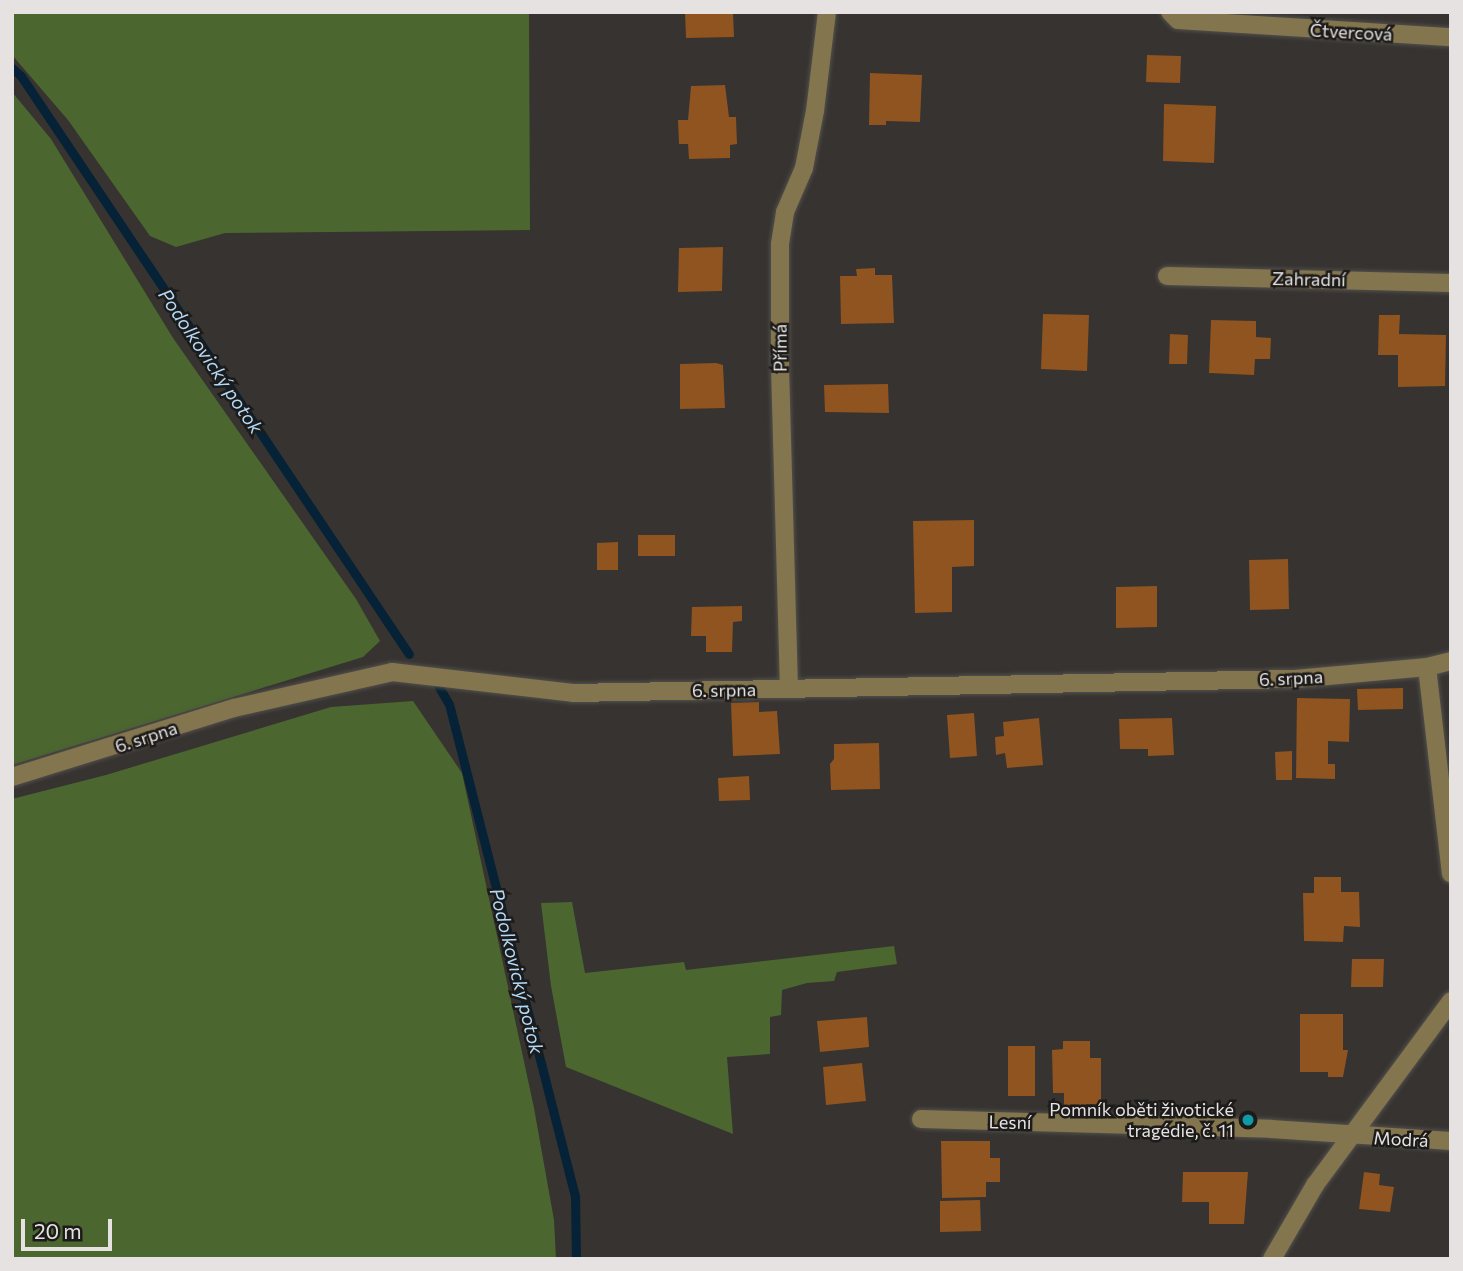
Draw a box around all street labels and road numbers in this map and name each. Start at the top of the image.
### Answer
street label: Čtvercová [1309,19,1393,45]
street label: Zahradní [1272,268,1346,290]
street label: Přímá [769,324,791,372]
street label: 6. srpna [1258,666,1324,690]
street label: 6. srpna [692,679,756,701]
street label: 6. srpna [112,717,180,757]
street label: Lesní [988,1111,1032,1133]
street label: Modrá [1373,1127,1429,1151]

